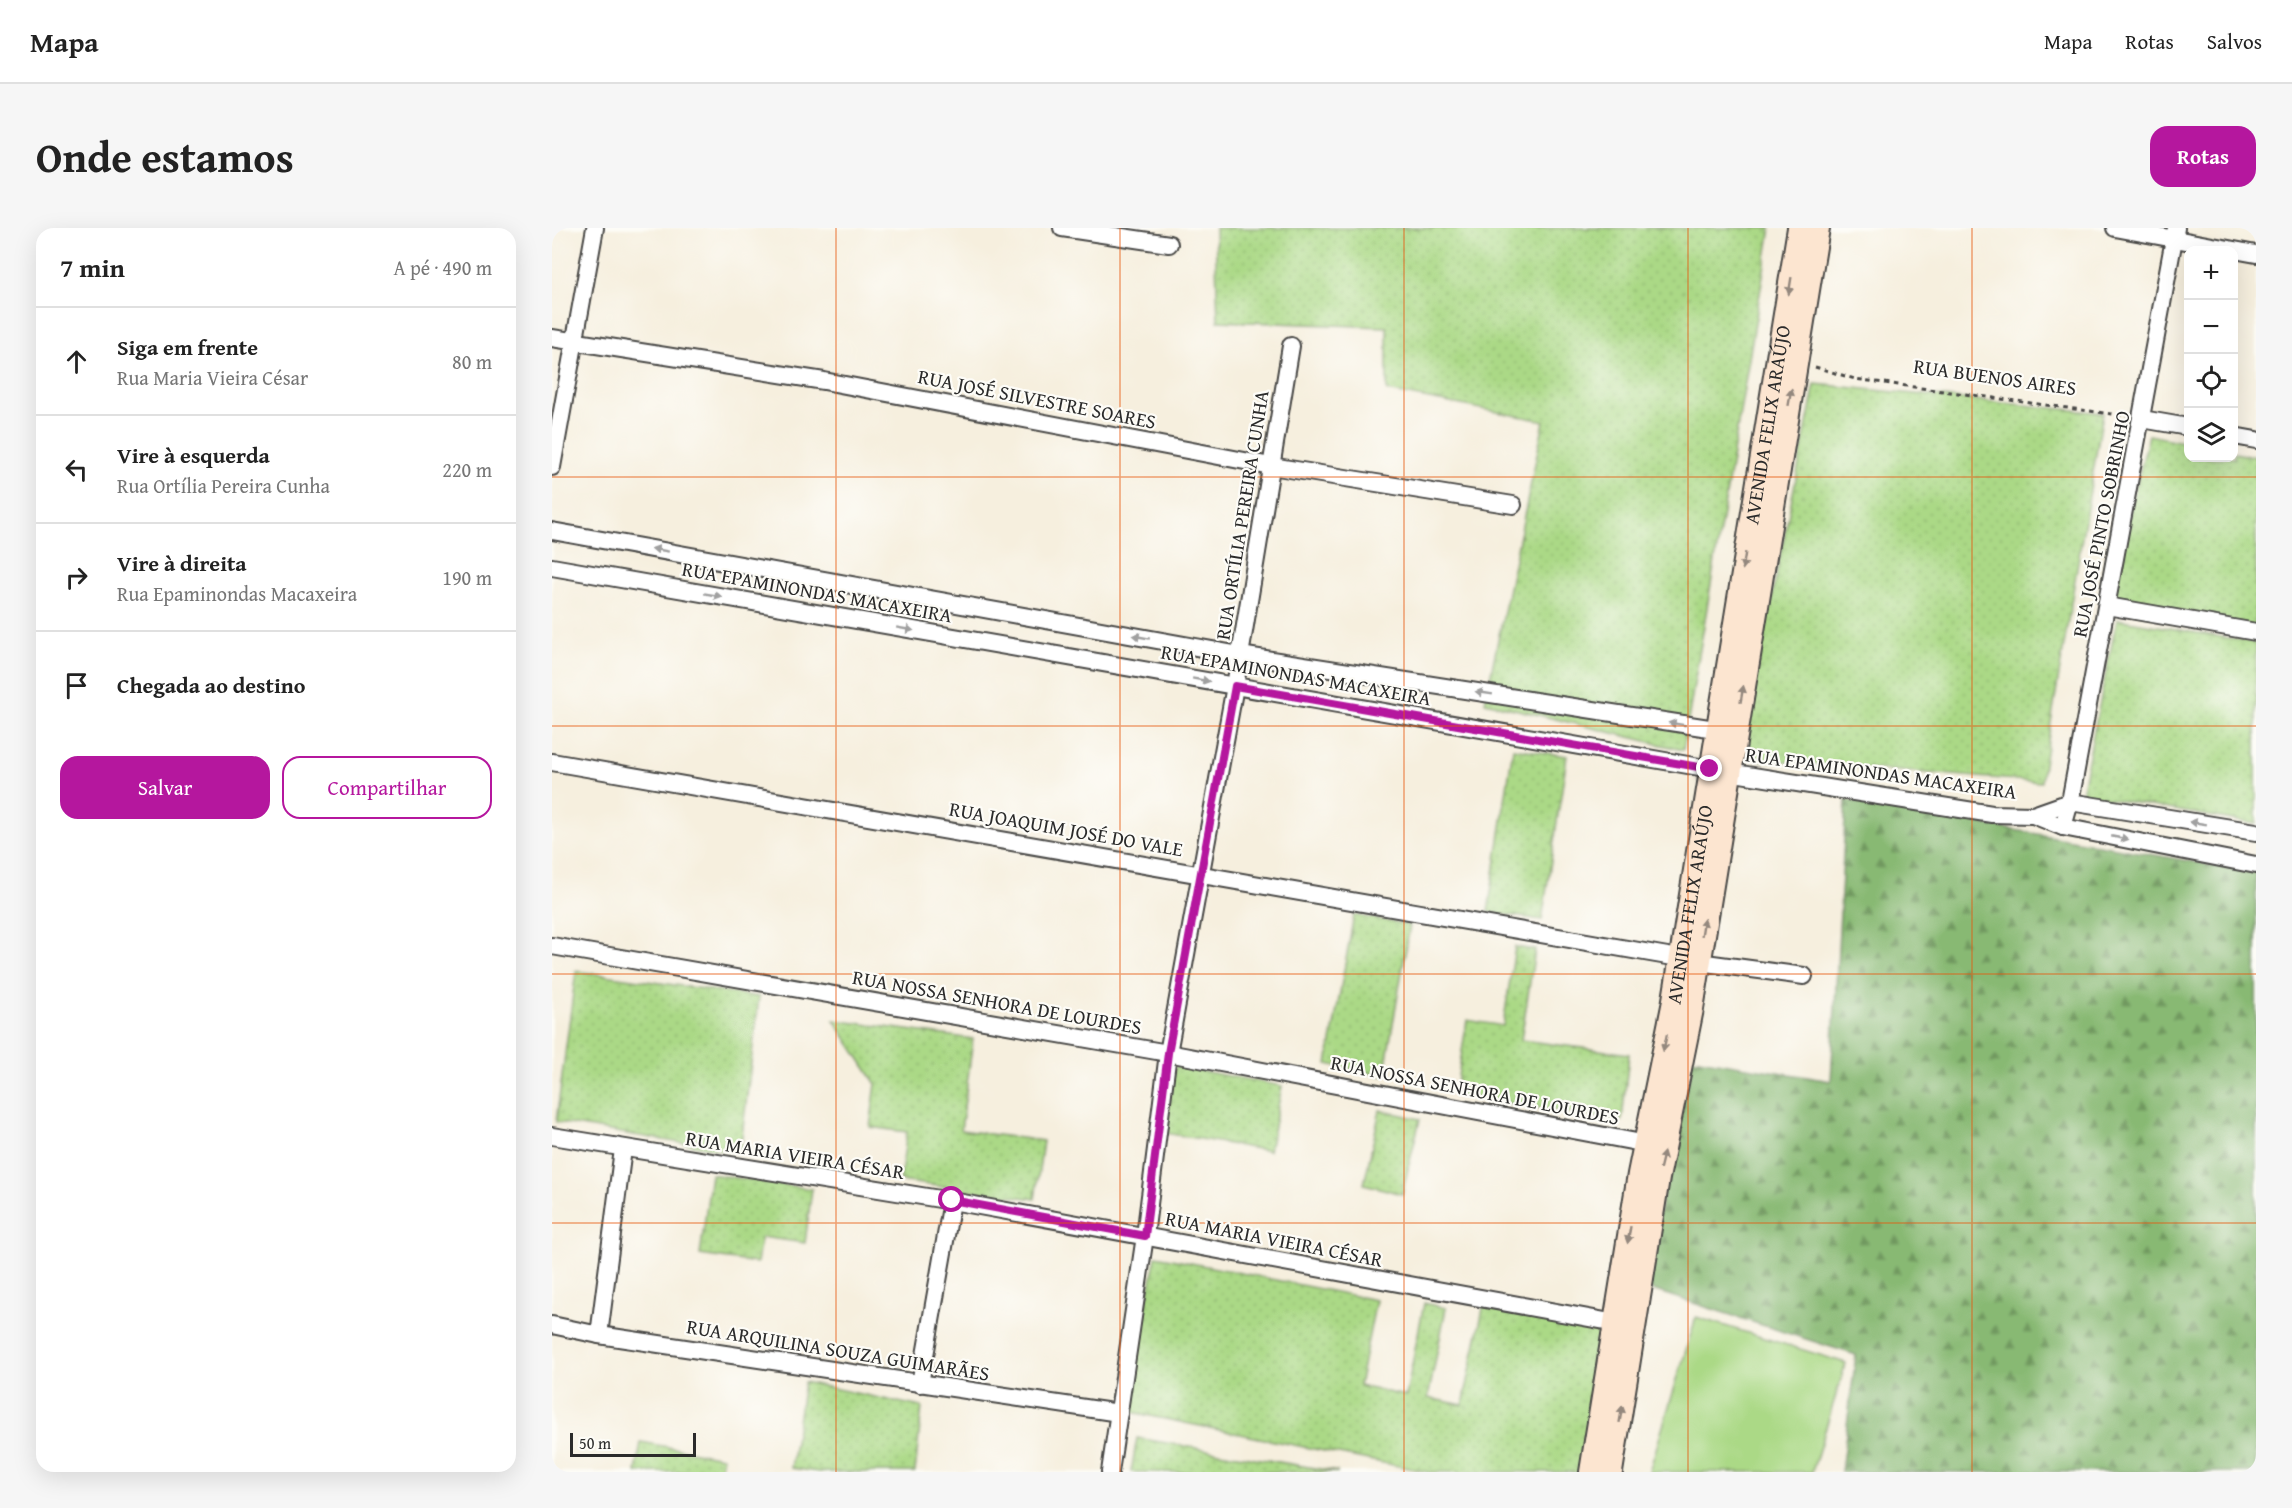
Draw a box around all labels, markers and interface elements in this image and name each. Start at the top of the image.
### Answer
text: Mapa [30,21,99,62]
text: Mapa [2044,26,2092,57]
text: Rotas [2125,26,2174,57]
text: Salvos [2207,26,2262,57]
text: Onde estamos [36,126,294,187]
button: Rotas [2150,126,2256,187]
map controls [2184,246,2238,462]
button: + [2184,246,2238,300]
text: 7 min [60,248,125,287]
text: A pé · 490 m [394,253,492,282]
one-way arrow [1785,276,1794,295]
button: − [2184,300,2238,354]
street label: AVENIDA FELIX ARAÚJO [1736,323,1797,526]
text: Siga em frente [117,331,258,363]
icon: ahead [60,345,93,378]
text: 80 m [452,347,492,376]
street label: RUA BUENOS AIRES [1912,351,2078,402]
button: locate [2184,354,2238,408]
street label: RUA JOSÉ SILVESTRE SOARES [916,361,1159,436]
text: Rua Maria Vieira César [117,363,308,392]
street label: RUA ORTÍLIA PEREIRA CUNHA [1207,388,1276,642]
one-way arrow [1786,388,1795,407]
street label: RUA JOSÉ PINTO SOBRINHO [2064,408,2137,640]
button: layers [2184,408,2238,462]
text: Vire à esquerda [117,439,270,471]
icon: left [60,453,93,486]
text: 220 m [442,455,492,484]
text: Rua Ortília Pereira Cunha [117,471,330,500]
one-way arrow [650,546,669,555]
text: Vire à direita [117,547,247,579]
one-way arrow [1740,552,1749,571]
street label: RUA EPAMINONDAS MACAXEIRA [680,553,954,630]
icon: right [60,561,93,594]
text: 190 m [442,563,492,592]
text: Rua Epaminondas Macaxeira [117,579,357,608]
one-way arrow [704,591,723,600]
one-way arrow [896,624,915,633]
one-way arrow [1132,632,1151,641]
street label: RUA EPAMINONDAS MACAXEIRA [1159,636,1433,713]
icon: arrive [60,669,93,702]
text: Chegada ao destino [117,669,305,701]
one-way arrow [1191,676,1210,685]
one-way arrow [1737,684,1746,703]
one-way arrow [1475,689,1494,698]
one-way arrow [1667,719,1686,728]
street label: RUA EPAMINONDAS MACAXEIRA [1744,739,2019,806]
route end [1696,755,1722,781]
button: Salvar [60,756,270,819]
button: Compartilhar [282,756,492,819]
street label: RUA JOAQUIM JOSÉ DO VALE [947,794,1185,863]
street label: AVENIDA FELIX ARAÚJO [1659,803,1719,1006]
one-way arrow [2189,818,2208,827]
one-way arrow [2111,834,2130,843]
one-way arrow [1699,917,1708,936]
street label: RUA NOSSA SENHORA DE LOURDES [850,962,1144,1041]
one-way arrow [1660,1034,1669,1053]
street label: RUA NOSSA SENHORA DE LOURDES [1328,1047,1622,1132]
street label: RUA MARIA VIEIRA CÉSAR [684,1123,907,1186]
one-way arrow [1658,1151,1668,1169]
route start [938,1186,964,1212]
street label: RUA MARIA VIEIRA CÉSAR [1163,1203,1386,1274]
one-way arrow [1624,1226,1633,1245]
street label: RUA ARQUILINA SOUZA GUIMARÃES [685,1311,992,1388]
one-way arrow [1616,1405,1625,1424]
scale bar [570,1430,696,1458]
text: 50 m [579,1431,611,1455]

